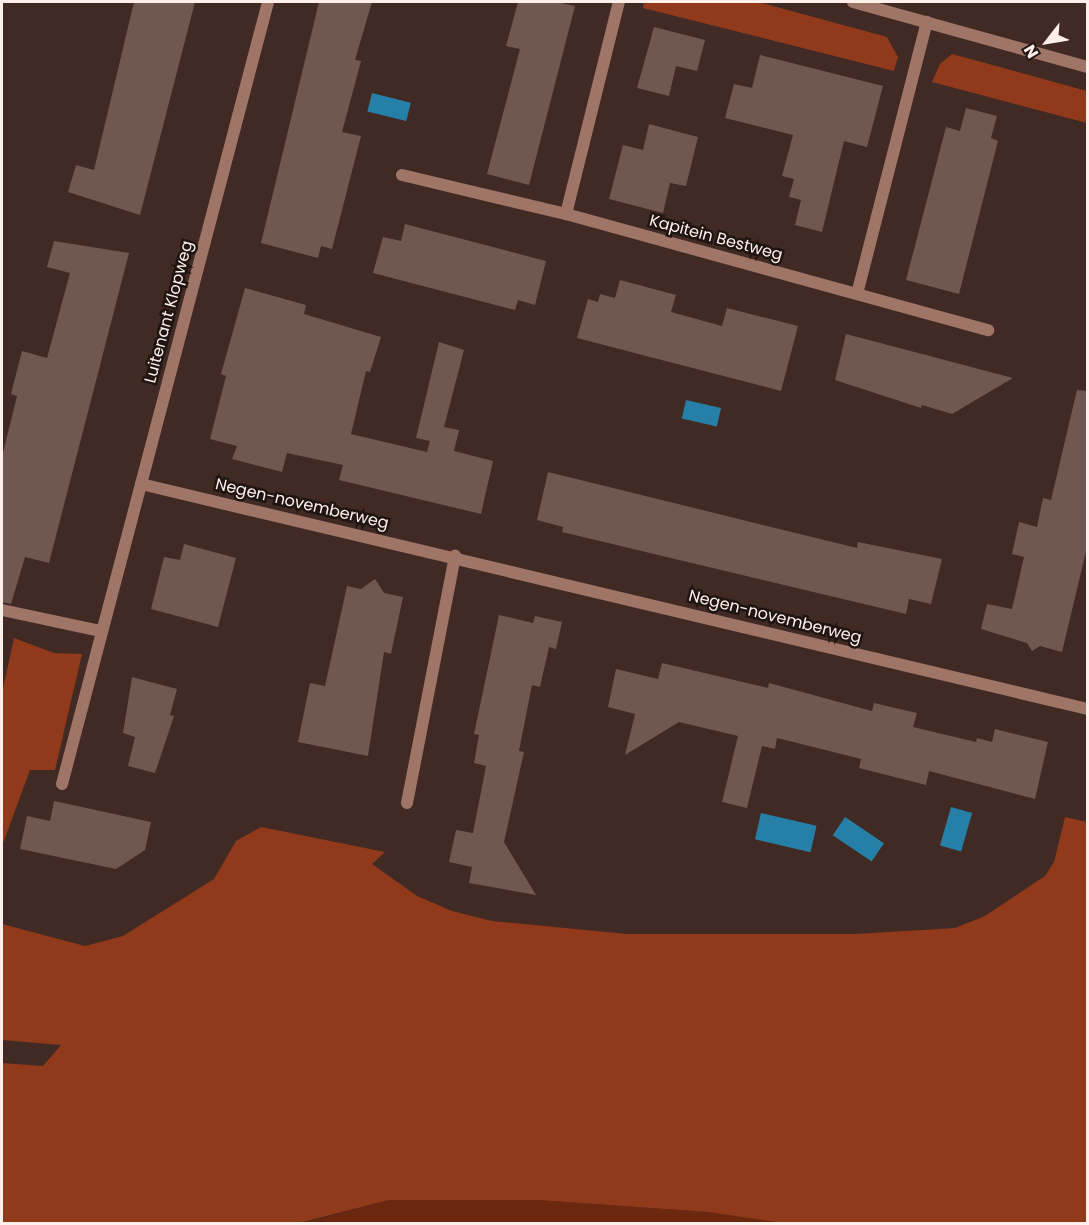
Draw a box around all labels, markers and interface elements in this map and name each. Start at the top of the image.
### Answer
north arrow [1017,12,1077,72]
text: N [1018,40,1044,63]
street label: Kapitein Bestweg [647,211,785,265]
street label: Luitenant Klopweg [141,239,197,385]
street label: Negen-novemberweg [213,475,391,533]
street label: Negen-novemberweg [687,586,863,648]

